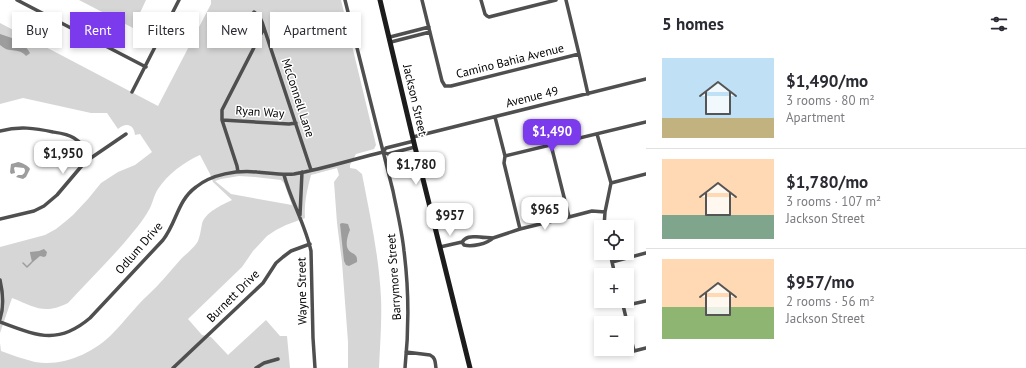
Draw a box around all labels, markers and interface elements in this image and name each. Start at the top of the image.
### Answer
chip: Buy [12,12,62,48]
chip: Rent [70,12,125,48]
chip: Filters [133,12,199,48]
chip: New [207,12,262,48]
chip: Apartment [270,12,361,48]
text: 5 homes [662,13,724,35]
icon: filters [988,13,1010,35]
street label: Camino Bahia Avenue [454,40,565,81]
street label: McConnell Lane [279,57,318,139]
street label: Jackson Street [400,62,431,137]
text: $1,490/mo [786,70,868,92]
icon: home [694,74,742,122]
street label: Avenue 49 [504,83,560,110]
text: 3 rooms · 80 m² [786,92,875,109]
street label: Ryan Way [235,102,285,121]
text: Apartment [786,109,845,126]
pin: $1,490 [519,119,585,153]
text: $1,490 [532,123,572,140]
pin: $1,950 [30,141,96,175]
text: $1,950 [43,145,83,162]
pin: $1,780 [383,152,449,186]
text: $1,780 [396,156,436,173]
text: $1,780/mo [786,171,868,193]
icon: home [694,175,742,223]
text: 3 rooms · 107 m² [786,193,881,210]
pin: $965 [521,197,569,231]
text: $965 [530,201,560,218]
pin: $957 [426,203,474,237]
text: $957 [435,207,465,224]
text: Jackson Street [786,210,865,227]
street label: Odlum Drive [112,218,165,277]
map controls [594,220,634,356]
button: locate [594,220,634,260]
street label: Barrymore Street [383,233,404,321]
street label: Wayne Street [293,257,310,325]
street label: Burnett Drive [203,266,262,325]
button: + [594,268,634,308]
text: $957/mo [786,271,854,293]
icon: home [694,275,742,323]
text: 2 rooms · 56 m² [786,293,875,310]
text: Jackson Street [786,310,865,327]
button: − [594,316,634,356]

